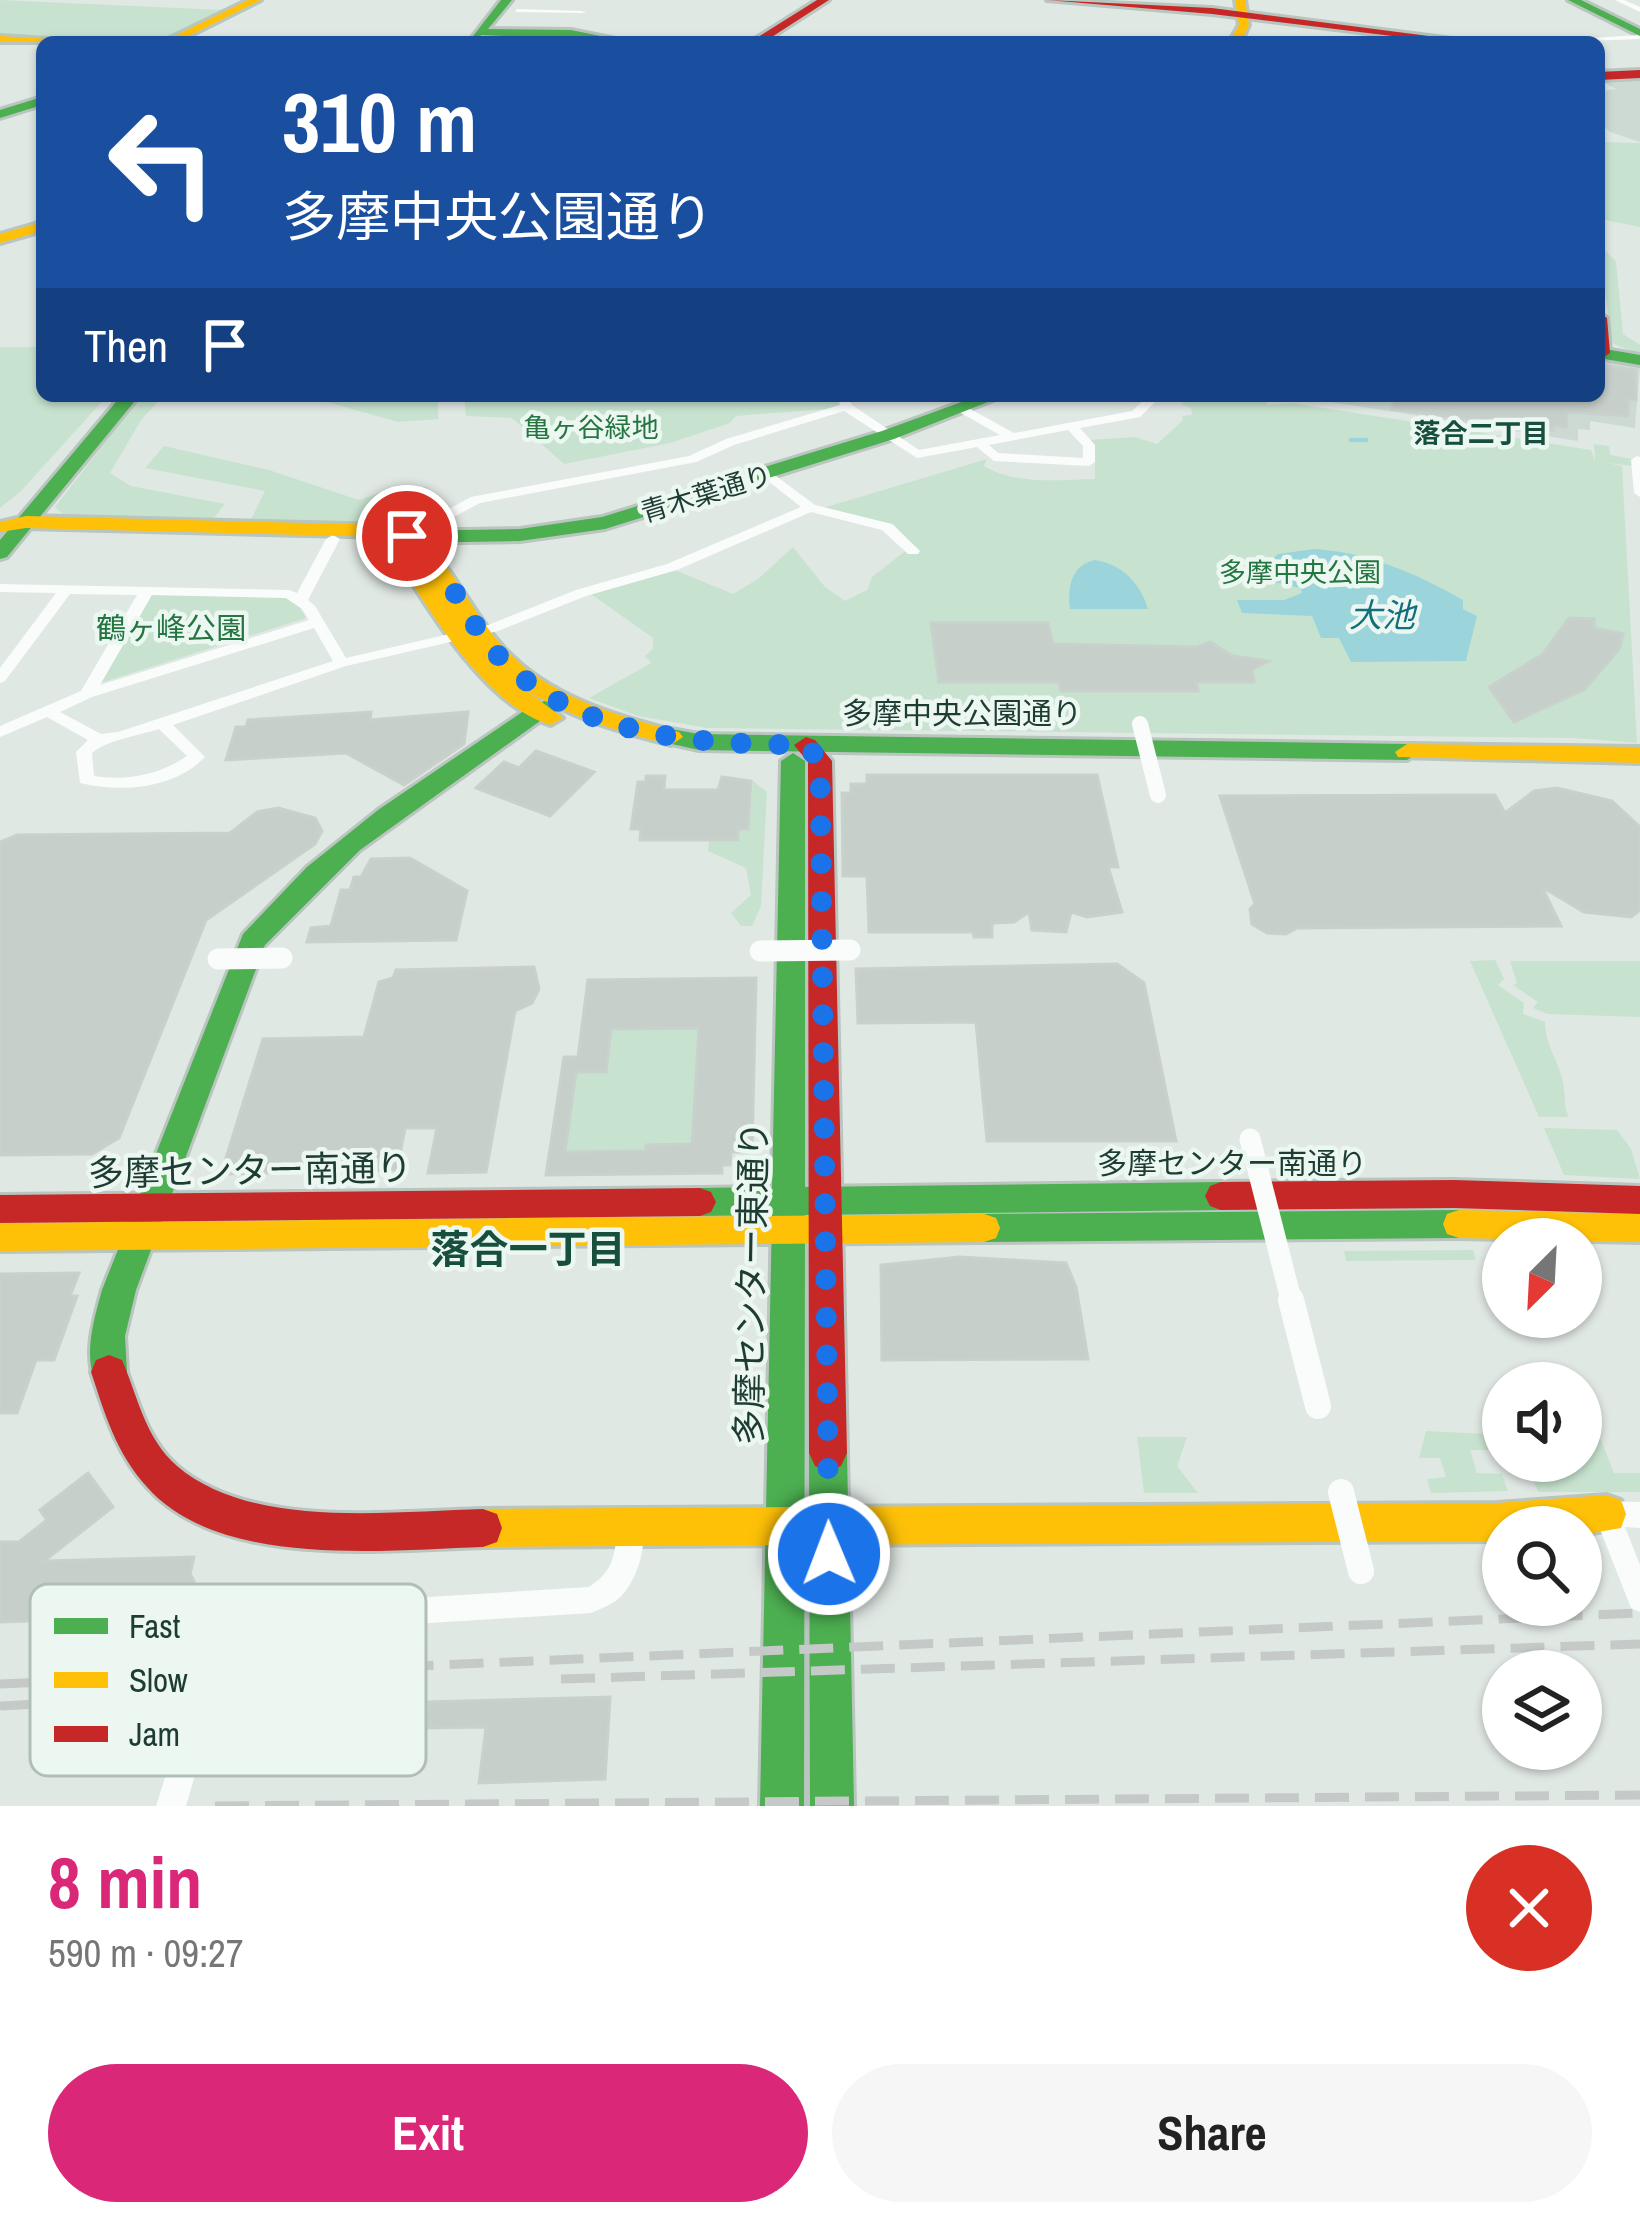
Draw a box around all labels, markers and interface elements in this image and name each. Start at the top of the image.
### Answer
text: 310 m [282,65,477,178]
icon: left [84,84,240,240]
text: 多摩中央公園通り [282,180,714,253]
icon: arrive [192,312,258,378]
text: Then [84,315,168,376]
park label: 亀ヶ谷緑地 [524,409,659,445]
district label: 落合二丁目 [1414,415,1549,451]
street label: 青木葉通り [636,456,776,530]
pin [356,485,458,587]
icon: arrive [374,503,440,569]
park label: 多摩中央公園 [1219,554,1381,590]
water label: 大池 [1349,593,1418,637]
park label: 鶴ヶ峰公園 [96,608,246,648]
street label: 多摩中央公園通り [842,693,1082,733]
street label: 多摩センター東通り [724,1121,778,1445]
street label: 多摩センター南通り [88,1143,412,1197]
street label: 多摩センター南通り [1097,1143,1367,1183]
north arrow [1482,1218,1602,1338]
map controls [1482,1218,1602,1770]
district label: 落合一丁目 [430,1223,626,1275]
button: sound [1482,1362,1602,1482]
position arrow [766,1491,892,1617]
button: search [1482,1506,1602,1626]
legend [30,1584,426,1776]
text: Fast [129,1604,180,1648]
button: layers [1482,1650,1602,1770]
text: Slow [129,1658,188,1702]
text: Jam [129,1712,180,1756]
text: 8 min [48,1833,202,1930]
button: close [1466,1845,1592,1971]
text: 590 m · 09:27 [48,1927,244,1979]
button: Exit [48,2064,808,2202]
button: Share [832,2064,1592,2202]

